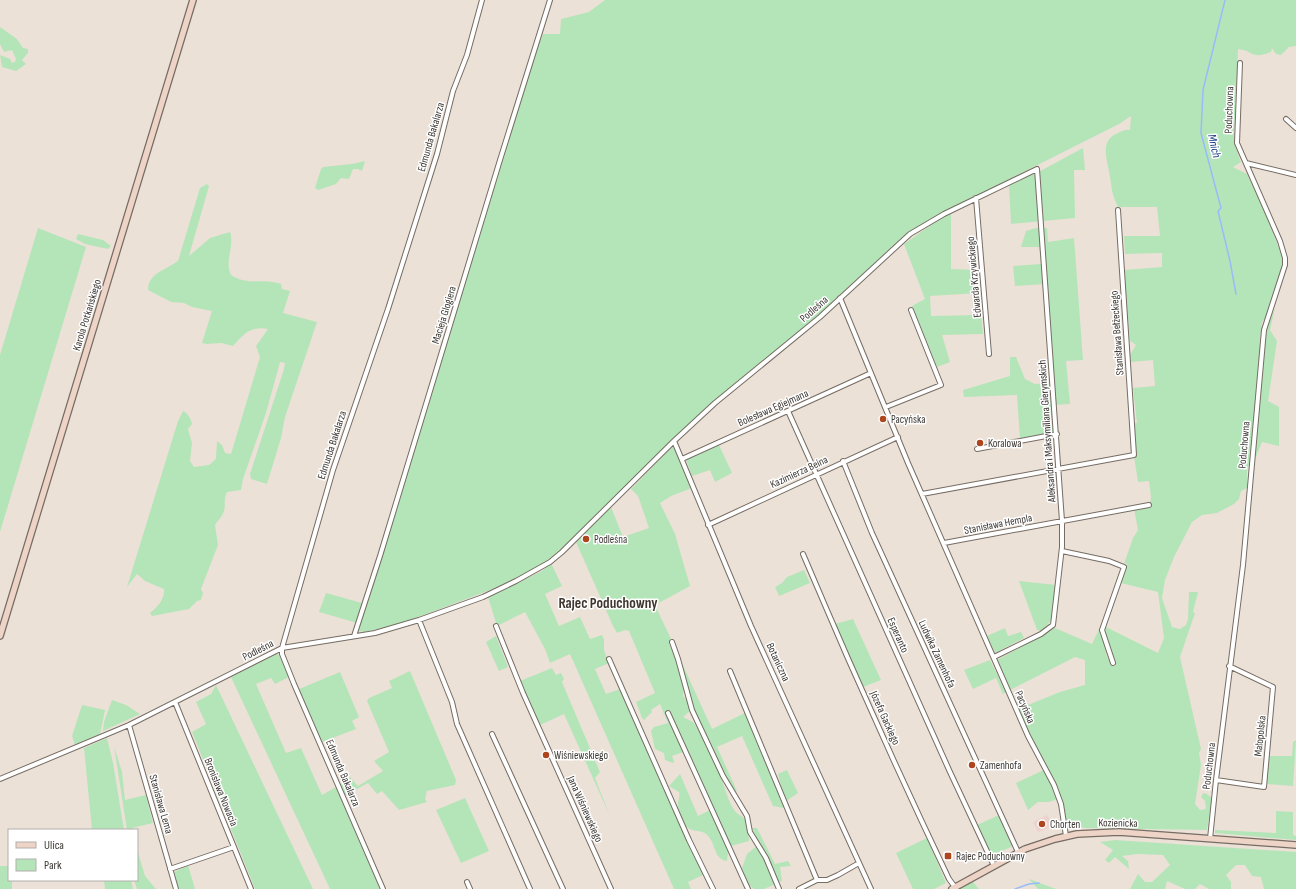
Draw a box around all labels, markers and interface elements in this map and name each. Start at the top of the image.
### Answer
street label: Poduchowna [1222,86,1236,134]
street label: Edmunda Bakalarza [415,101,447,173]
water label: Mnich [1204,133,1224,159]
street label: Edwarda Krzywickiego [964,235,984,318]
street label: Karola Potkańskiego [70,277,104,352]
street label: Macieja Glogiera [429,285,459,345]
street label: Stanisława Bełżeckiego [1108,290,1126,376]
street label: Podleśna [797,293,831,325]
street label: Aleksandra i Maksymiliana Gierymskich [1036,359,1059,504]
street label: Bolesława Egiejmana [736,387,810,429]
street label: Edmunda Bakalarza [315,409,349,481]
place label: Pacyńska [891,413,925,426]
marker: Pacyńska [878,414,888,424]
street label: Poduchowna [1235,421,1253,469]
place label: Koralowa [988,437,1021,450]
marker: Koralowa [975,438,985,448]
street label: Kazimierza Beina [768,453,830,491]
street label: Stanisława Hempla [963,511,1033,537]
place label: Podleśna [594,533,627,546]
marker: Podleśna [581,534,591,544]
district label: Rajec Poduchowny [558,594,658,613]
street label: Esperanto [884,615,912,655]
street label: Ludwika Zamenhofa [916,618,958,690]
street label: Podleśna [240,637,276,663]
street label: Botaniczna [763,641,793,683]
street label: Józefa Gackiego [867,688,903,747]
street label: Pacyńska [1012,689,1038,725]
street label: Małopolska [1251,715,1269,757]
street label: Edmunda Bakalarza [323,738,363,808]
street label: Poduchowna [1200,742,1218,790]
place label: Wiśniewskiego [554,749,608,762]
marker: Wiśniewskiego [541,750,551,760]
street label: Bronisława Nowacia [201,756,241,828]
place label: Zamenhofa [980,759,1021,772]
marker: Zamenhofa [967,760,977,770]
street label: Stanisława Lema [146,773,176,835]
street label: Jana Wiśniewskiego [564,773,606,845]
street label: Kozienicka [1098,816,1138,830]
place label: Chorten [1050,818,1081,831]
marker: Chorten [1037,819,1047,829]
legend [8,829,138,881]
text: Ulica [44,838,64,853]
place label: Rajec Poduchowny [956,850,1026,863]
marker: Rajec Poduchowny [943,851,953,861]
text: Park [44,858,62,873]

